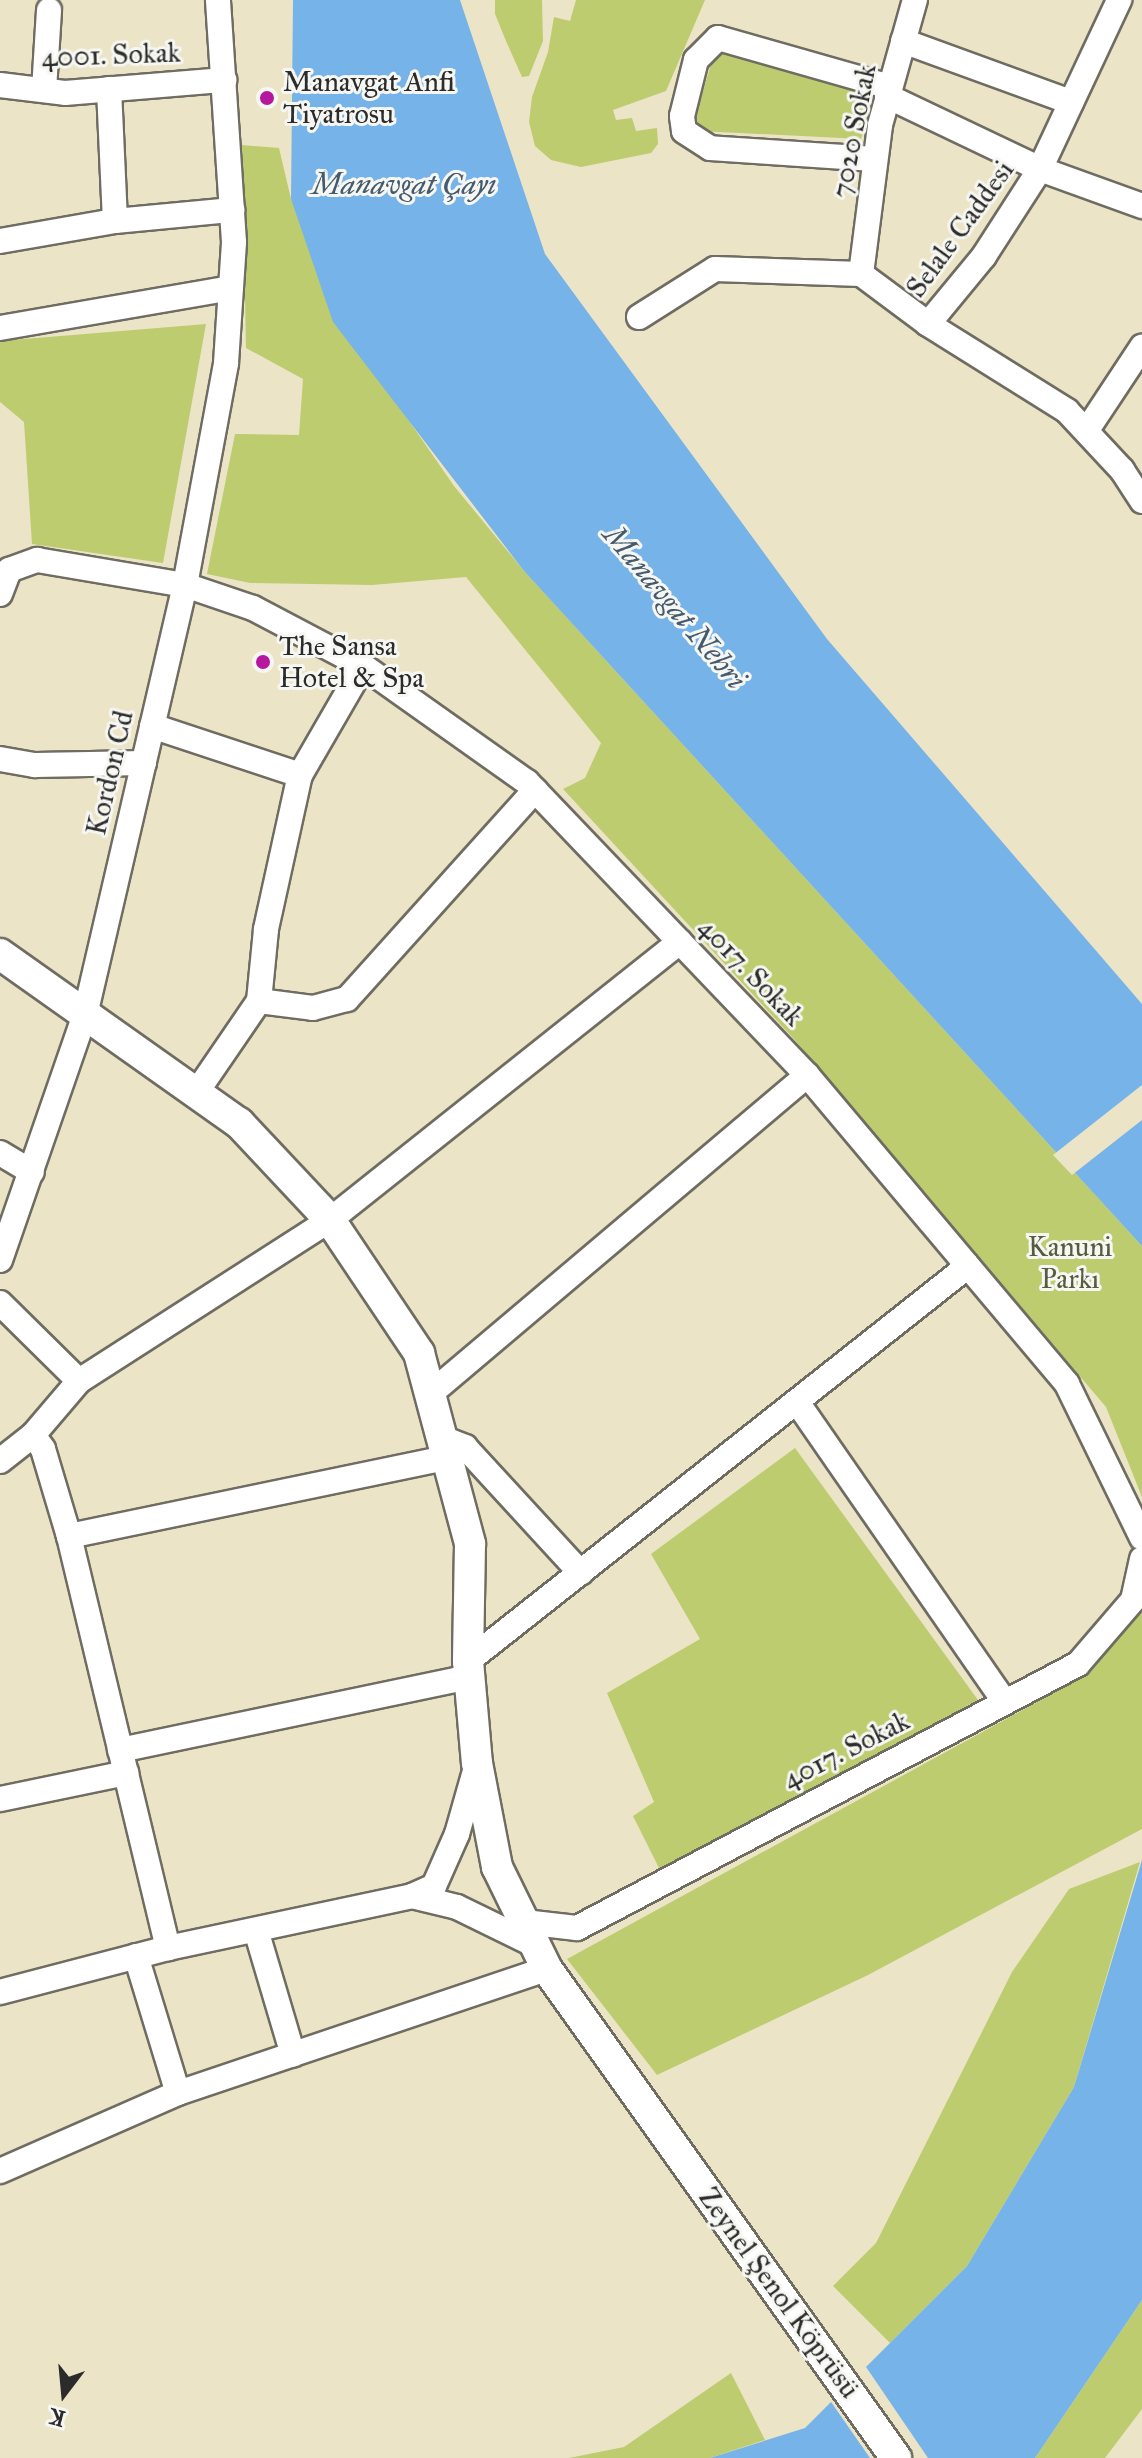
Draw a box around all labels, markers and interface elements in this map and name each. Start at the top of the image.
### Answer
street label: 4001. Sokak [41,36,181,74]
street label: 7020 Sokak [825,61,883,201]
place label: Manavgat Anfi Tiyatrosu [283,65,455,131]
marker: Manavgat Anfi Tiyatrosu [258,89,276,107]
street label: Selale Caddesi [899,154,1021,304]
water label: Manavgat Çayı [312,166,496,202]
water label: Manavgat Nehri [596,518,754,696]
place label: The Sansa Hotel & Spa [279,629,424,695]
marker: The Sansa Hotel & Spa [254,653,272,671]
street label: Kordon Cd [79,707,141,839]
street label: 4017. Sokak [691,911,811,1033]
park label: Kanuni Parkı [1028,1230,1112,1296]
street label: 4017. Sokak [777,1704,915,1796]
street label: Zeynel Şenol Köprüsü [691,2181,867,2405]
north arrow [24,2354,104,2434]
text: K [46,2402,68,2433]

